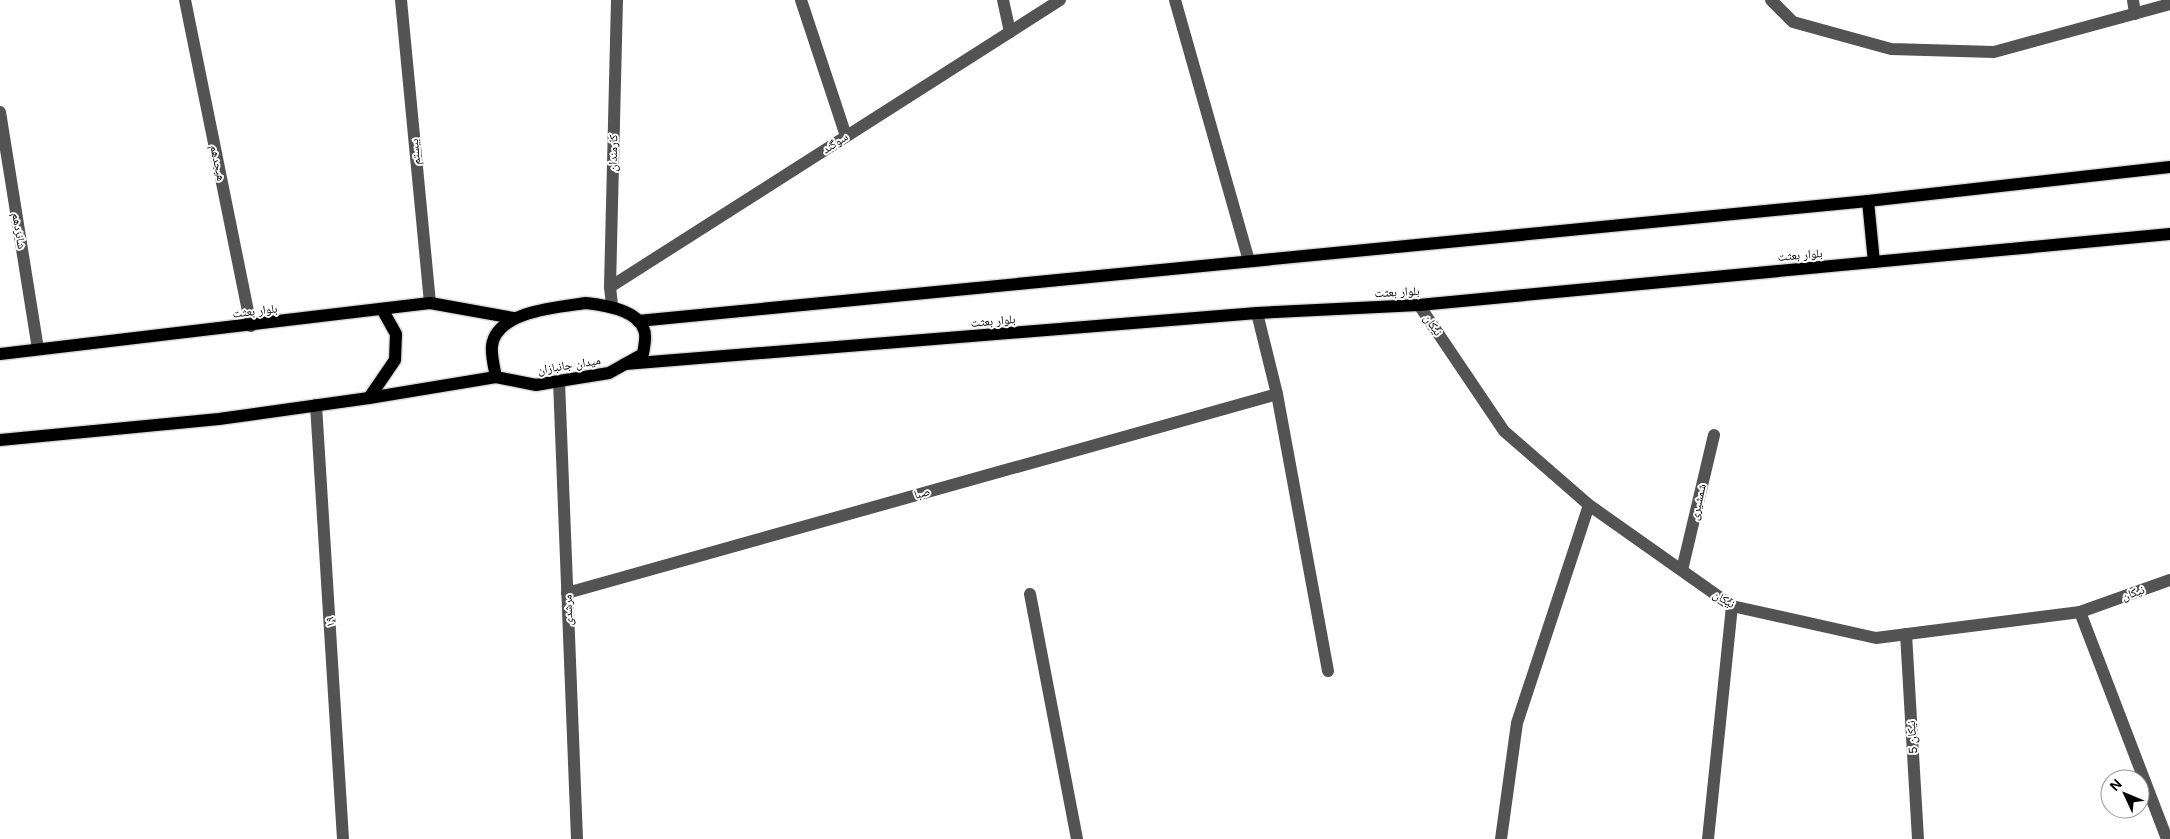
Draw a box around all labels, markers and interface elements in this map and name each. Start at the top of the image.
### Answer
street label: سوگند [820,130,851,156]
street label: کارمندان [606,134,620,172]
street label: بیستم [407,138,424,166]
street label: هیجدهم [206,144,229,183]
street label: شانزدهم [8,212,29,250]
street label: بلوار بعثت [1777,246,1823,264]
street label: بلوار بعثت [1374,284,1420,301]
street label: بلوار بعثت [232,301,278,321]
street label: نیکان [1421,311,1445,339]
street label: بلوار بعثت [970,312,1016,330]
street label: ميدان جانبازان [536,353,602,377]
street label: شمشیری [1687,482,1709,522]
street label: صبا [912,484,932,502]
street label: نیکان [2120,583,2146,604]
street label: نیکان [1710,587,1738,611]
street label: مرشدی [560,594,576,626]
street label: ۱۹ [323,616,337,628]
street label: نیکان 5 [1904,720,1920,754]
north arrow [2100,769,2150,819]
text: N [2106,776,2125,794]

